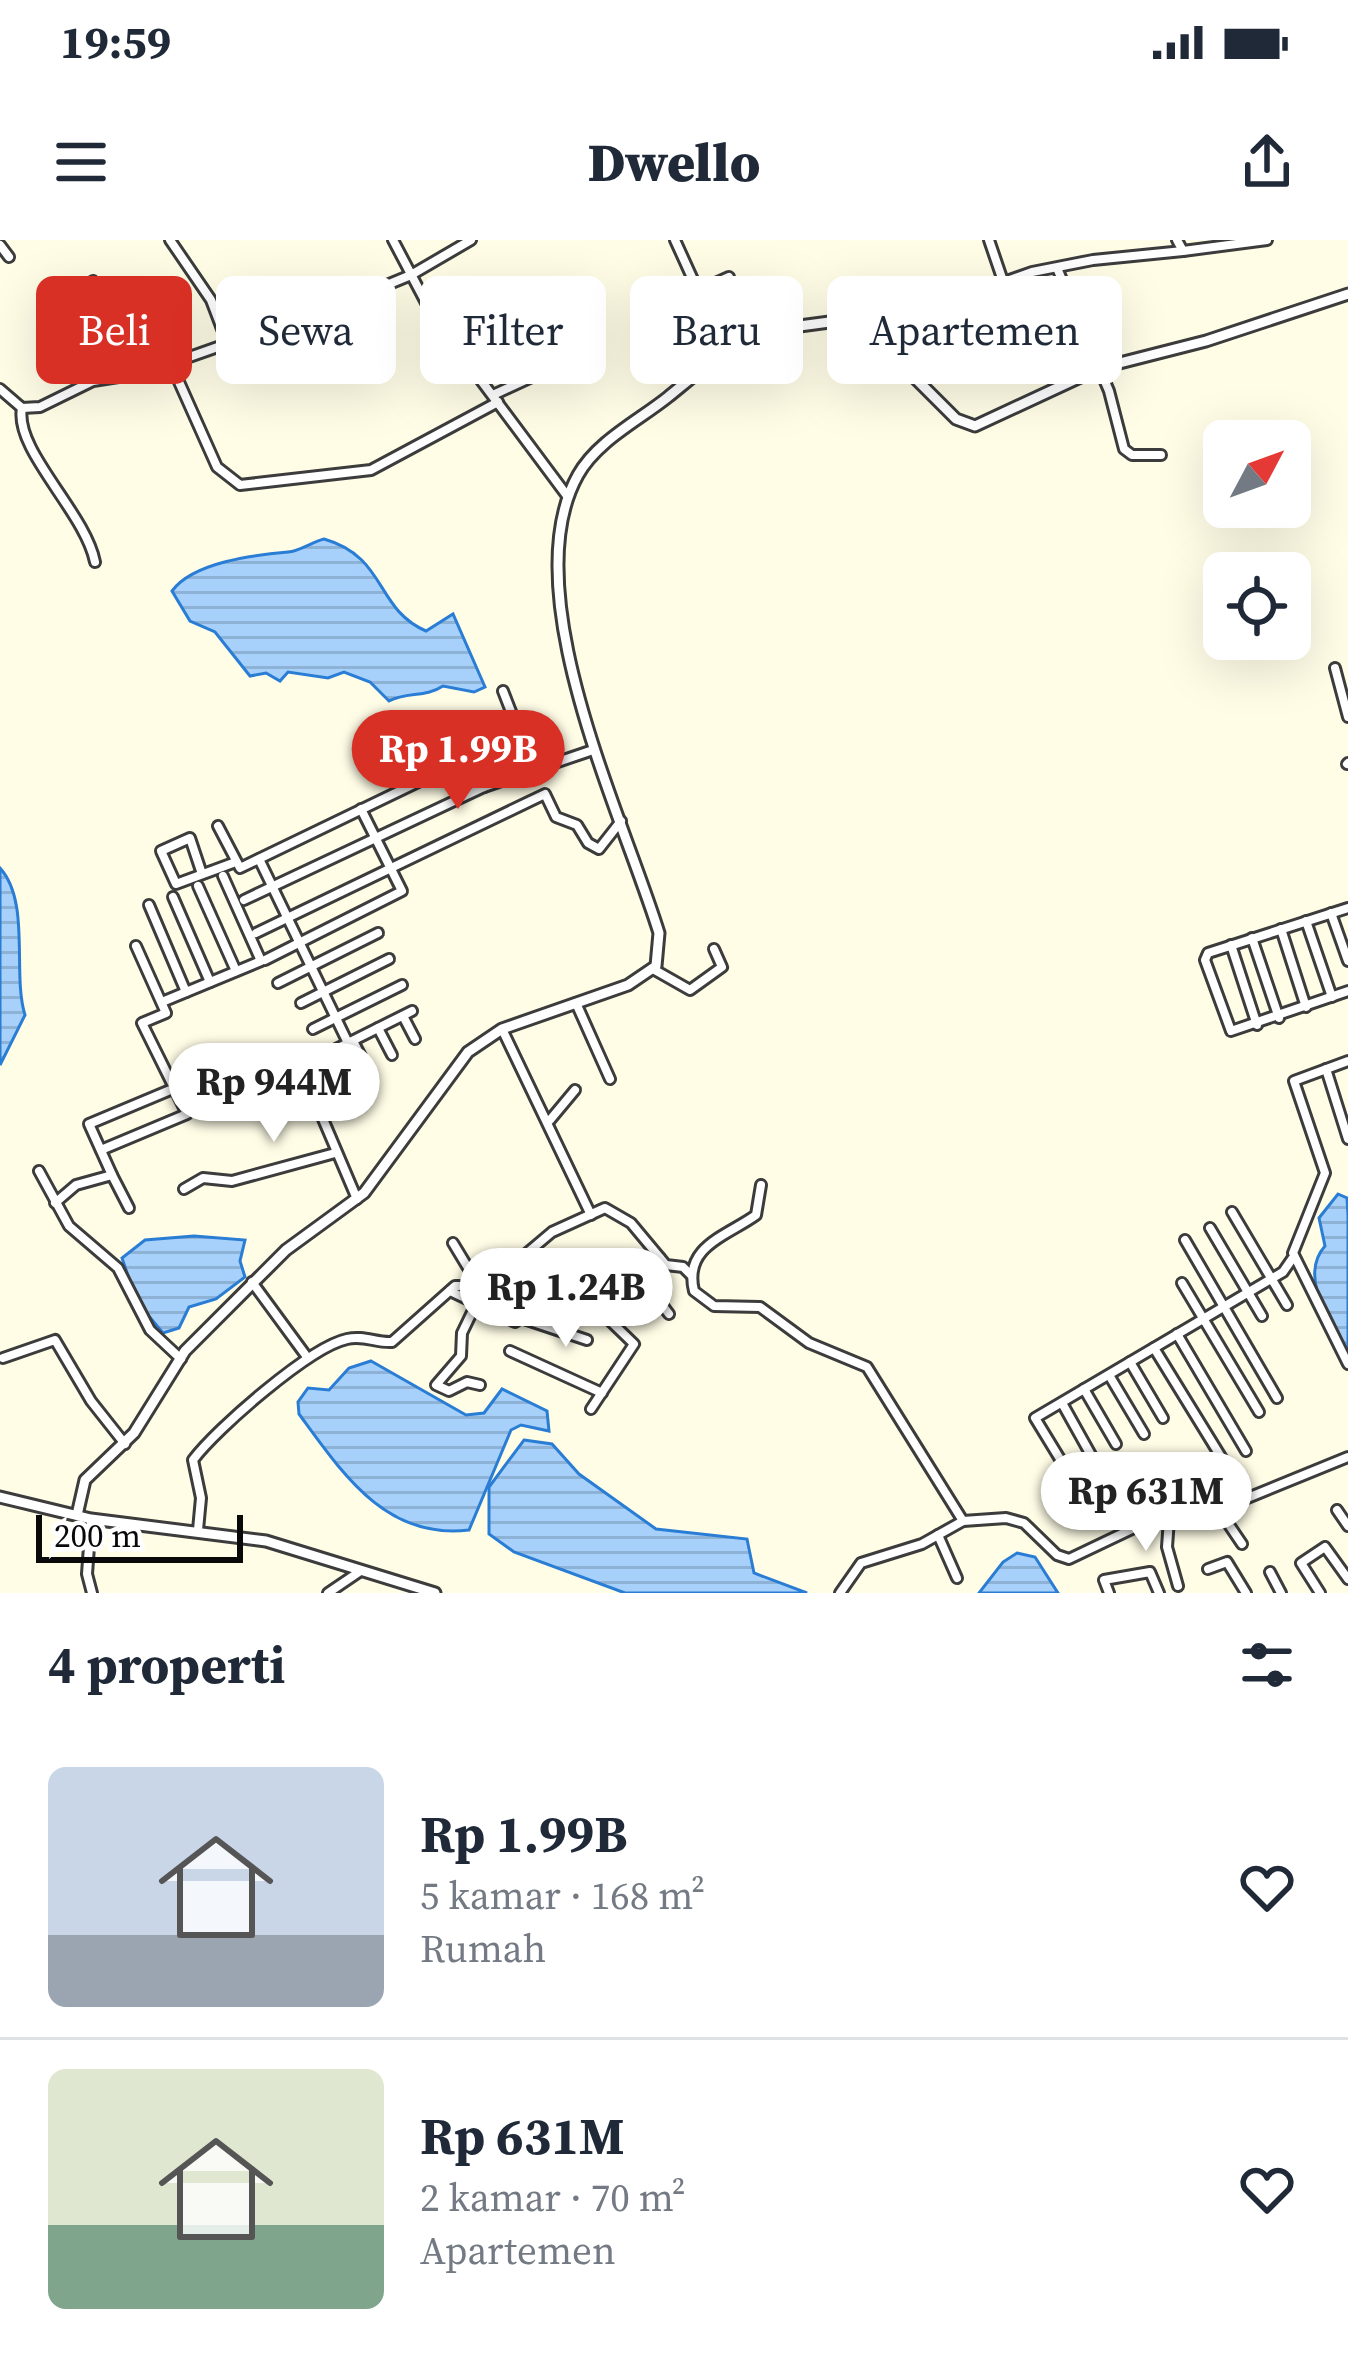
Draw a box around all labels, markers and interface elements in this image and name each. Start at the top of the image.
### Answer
text: 19:59 [60,11,171,73]
text: Dwello [588,125,760,199]
icon: menu [48,129,114,195]
icon: share [1234,129,1300,195]
chip: Beli [36,276,192,384]
chip: Sewa [216,276,396,384]
chip: Filter [420,276,606,384]
chip: Baru [630,276,803,384]
chip: Apartemen [827,276,1122,384]
north arrow [1203,420,1311,528]
map controls [1203,420,1311,660]
button: locate [1203,552,1311,660]
pin: Rp 1.99B [334,710,582,812]
text: Rp 1.99B [379,722,537,775]
pin: Rp 944M [163,1043,385,1145]
text: Rp 944M [196,1055,352,1108]
pin: Rp 1.24B [442,1248,690,1350]
text: Rp 1.24B [487,1260,645,1313]
pin: Rp 631M [1035,1452,1257,1554]
text: Rp 631M [1068,1464,1224,1517]
scale bar [36,1509,243,1562]
text: 200 m [54,1513,141,1558]
text: 4 properti [48,1630,285,1700]
icon: filters [1234,1632,1300,1698]
text: Rp 1.99B [420,1799,627,1869]
icon: home [144,1815,288,1959]
icon: heart [1234,1854,1300,1920]
text: 5 kamar · 168 m² [420,1869,705,1922]
text: Rumah [420,1922,546,1975]
text: Rp 631M [420,2101,625,2171]
icon: home [144,2117,288,2261]
icon: heart [1234,2156,1300,2222]
text: 2 kamar · 70 m² [420,2171,686,2224]
text: Apartemen [420,2224,616,2277]

